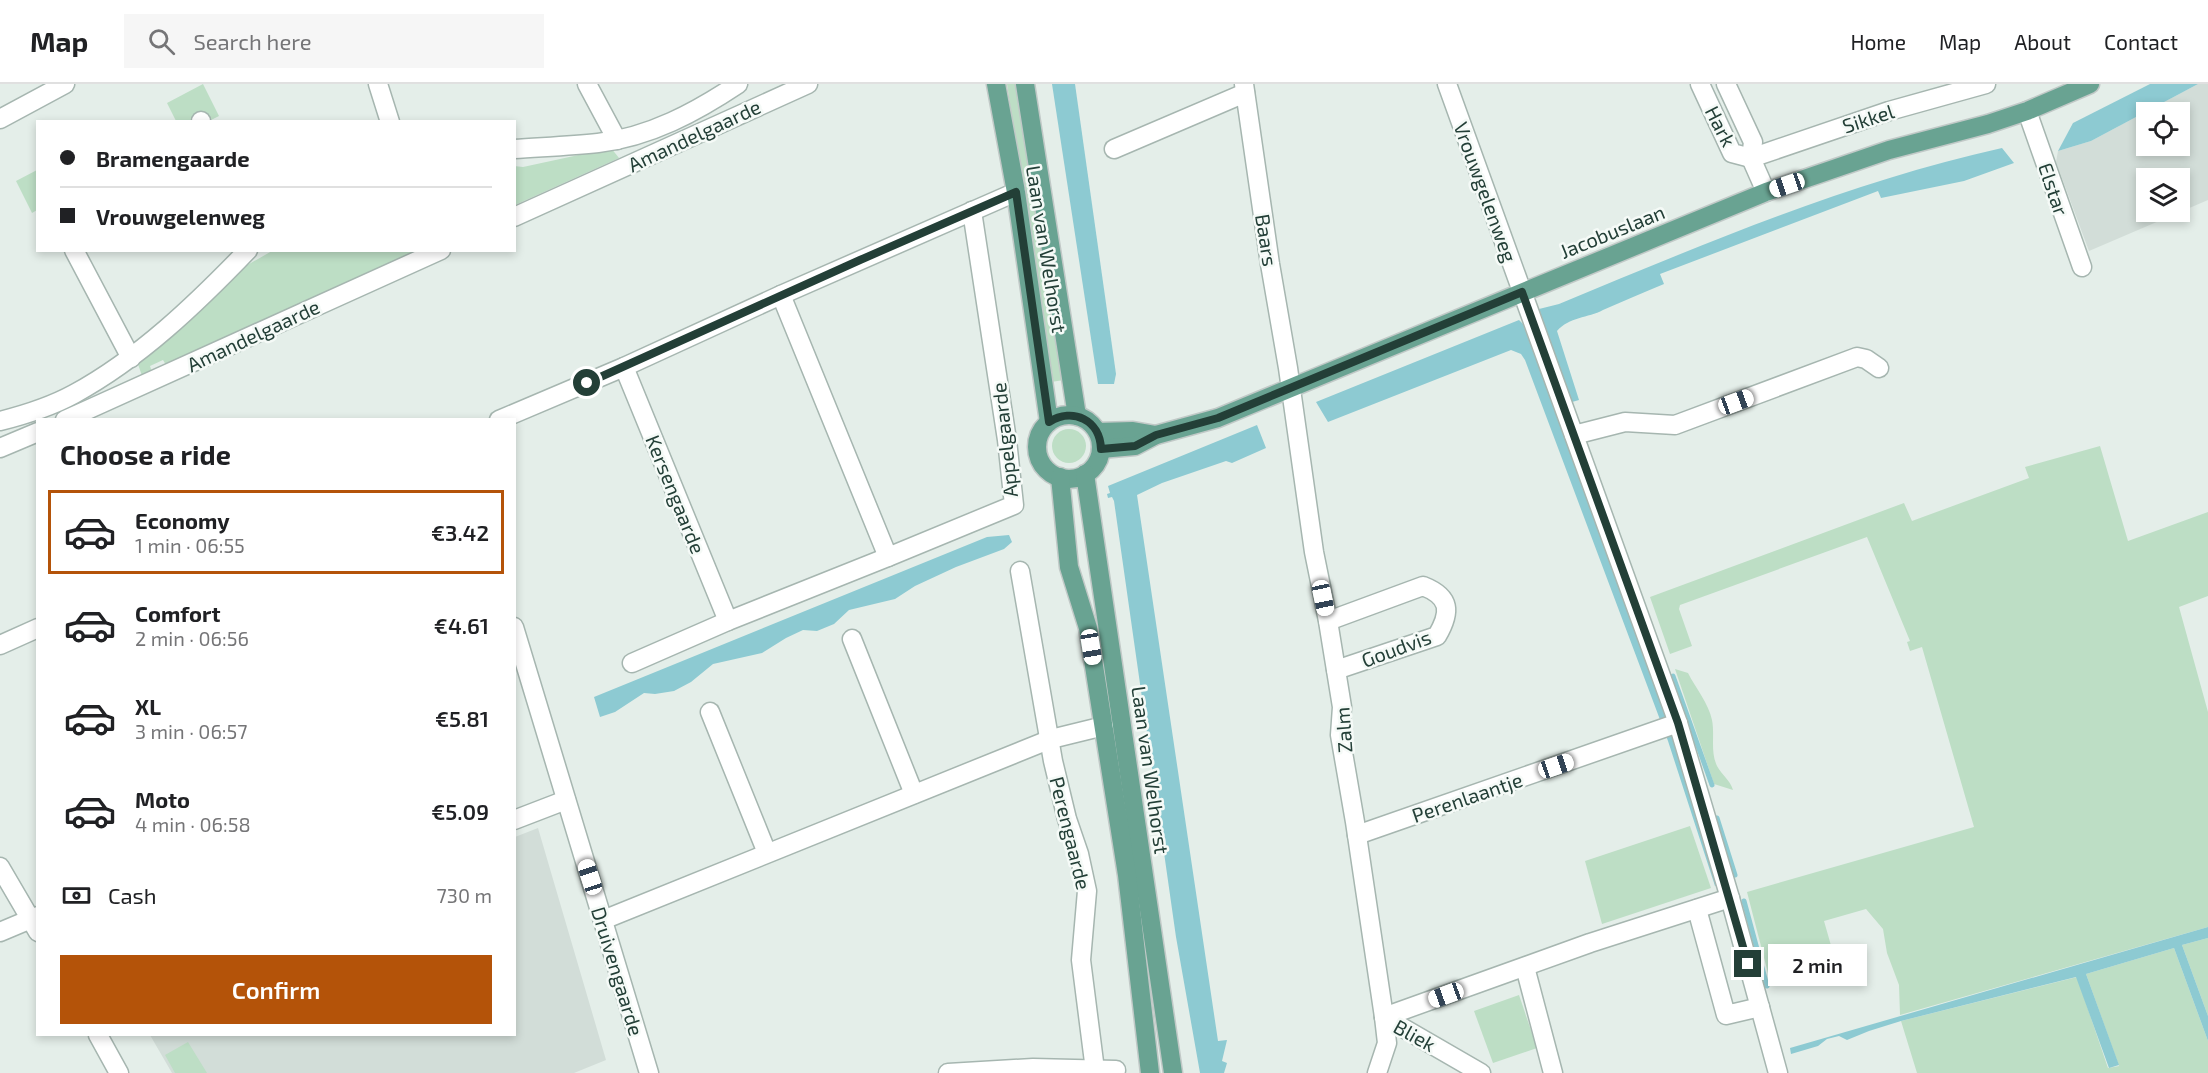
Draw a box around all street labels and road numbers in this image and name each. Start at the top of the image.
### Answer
street label: Amandelgaarde [624,94,764,176]
street label: Sikkel [1839,98,1897,138]
street label: Hark [1701,102,1741,150]
street label: Vrouwgelenweg [1450,119,1522,265]
street label: Elstar [2034,160,2074,218]
street label: Laan van Welhorst [1022,164,1072,335]
street label: Jacobuslaan [1556,199,1668,263]
street label: Baars [1251,212,1283,268]
street label: Amandelgaarde [183,294,323,376]
street label: Appelgaarde [986,381,1022,499]
street label: Kersengaarde [641,431,711,557]
street label: Goudvis [1358,624,1434,672]
street label: Laan van Welhorst [1127,685,1175,856]
street label: Zalm [1329,706,1357,754]
street label: Perenlaantje [1409,767,1525,827]
street label: Perengaarde [1045,774,1097,892]
street label: Druivengaarde [587,904,649,1038]
street label: Bliek [1390,1014,1440,1056]

